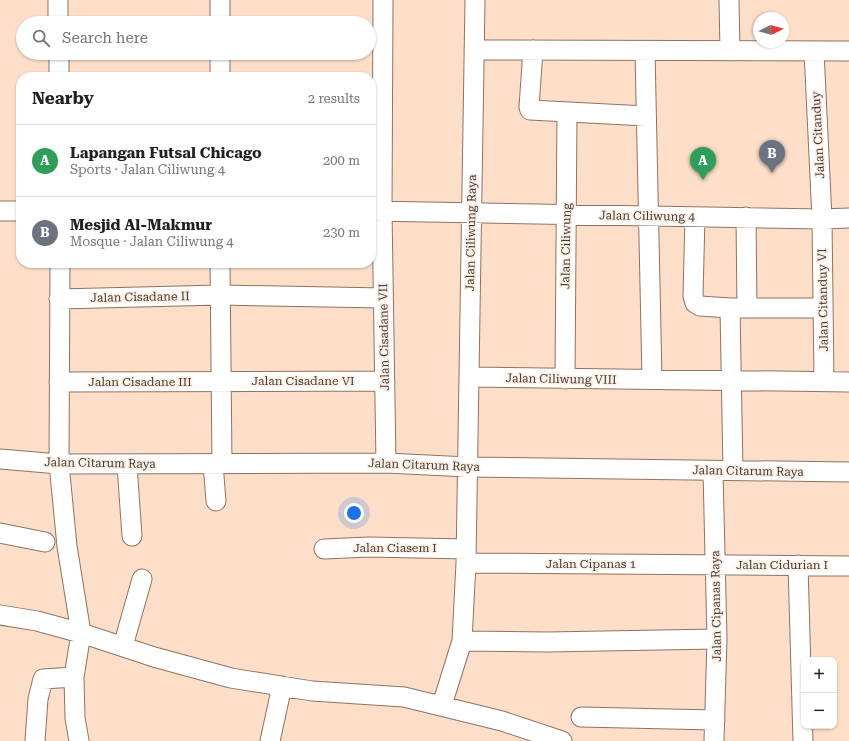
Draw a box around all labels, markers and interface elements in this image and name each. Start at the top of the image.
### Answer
north arrow [753,12,789,48]
search box [16,16,376,60]
icon: search [30,27,52,49]
text: Search here [62,29,148,47]
text: Nearby [32,88,94,108]
street label: Jalan Citanduy [809,90,827,179]
text: 2 results [308,91,360,106]
pin: B [759,140,785,173]
text: Lapangan Futsal Chicago [70,144,262,162]
pin: A [690,147,716,180]
text: A [40,153,50,168]
text: 200 m [323,153,360,168]
text: Sports · Jalan Ciliwung 4 [70,162,225,177]
street label: Jalan Ciliwung Raya [463,174,479,292]
street label: Jalan Ciliwung [558,203,574,289]
street label: Jalan Ciliwung 4 [599,208,695,224]
text: Mesjid Al-Makmur [70,216,212,234]
text: B [40,225,50,240]
text: 230 m [323,225,360,240]
text: Mosque · Jalan Ciliwung 4 [70,234,234,249]
street label: Jalan Citanduy VI [815,248,831,352]
street label: Jalan Cisadane VII [376,283,392,391]
street label: Jalan Cisadane II [90,289,190,305]
street label: Jalan Ciliwung VIII [505,371,617,387]
street label: Jalan Cisadane VI [251,374,355,388]
street label: Jalan Cisadane III [88,375,192,389]
street label: Jalan Citarum Raya [44,455,156,471]
street label: Jalan Citarum Raya [368,456,481,474]
street label: Jalan Citarum Raya [692,463,804,479]
your location [344,503,364,523]
street label: Jalan Ciasem I [353,541,437,555]
street label: Jalan Cipanas Raya [708,550,724,662]
street label: Jalan Cipanas 1 [546,557,637,571]
street label: Jalan Cidurian I [736,558,828,572]
map controls [801,657,837,729]
button: + [801,657,837,693]
button: − [801,693,837,729]

